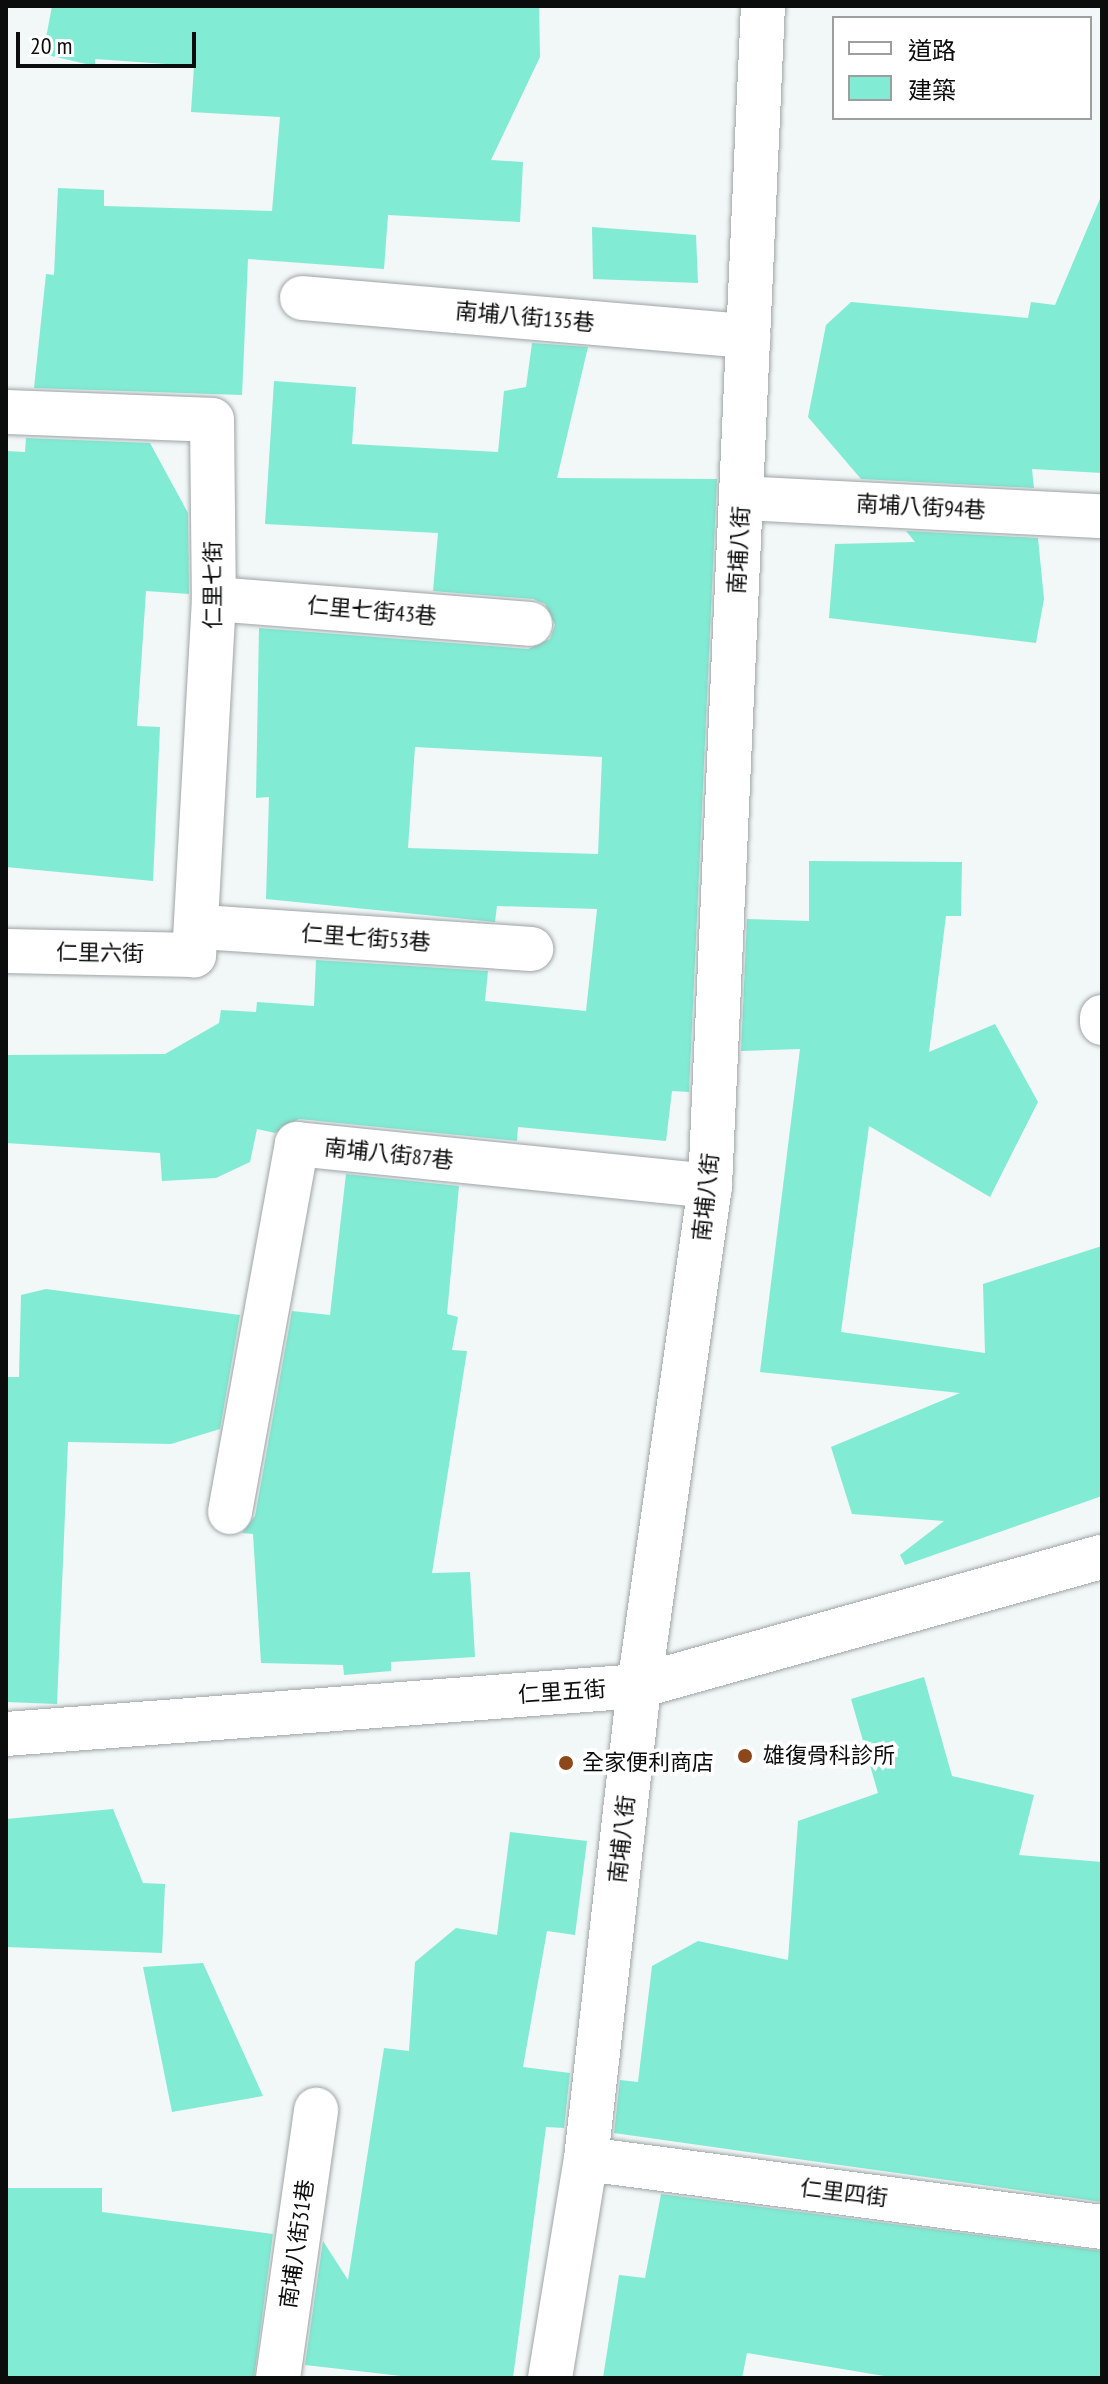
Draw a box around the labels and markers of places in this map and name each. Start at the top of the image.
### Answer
place label: 雄復骨科診所 [763,1743,895,1769]
marker: 雄復骨科診所 [734,1745,756,1767]
place label: 全家便利商店 [582,1750,714,1776]
marker: 全家便利商店 [557,1754,575,1772]

